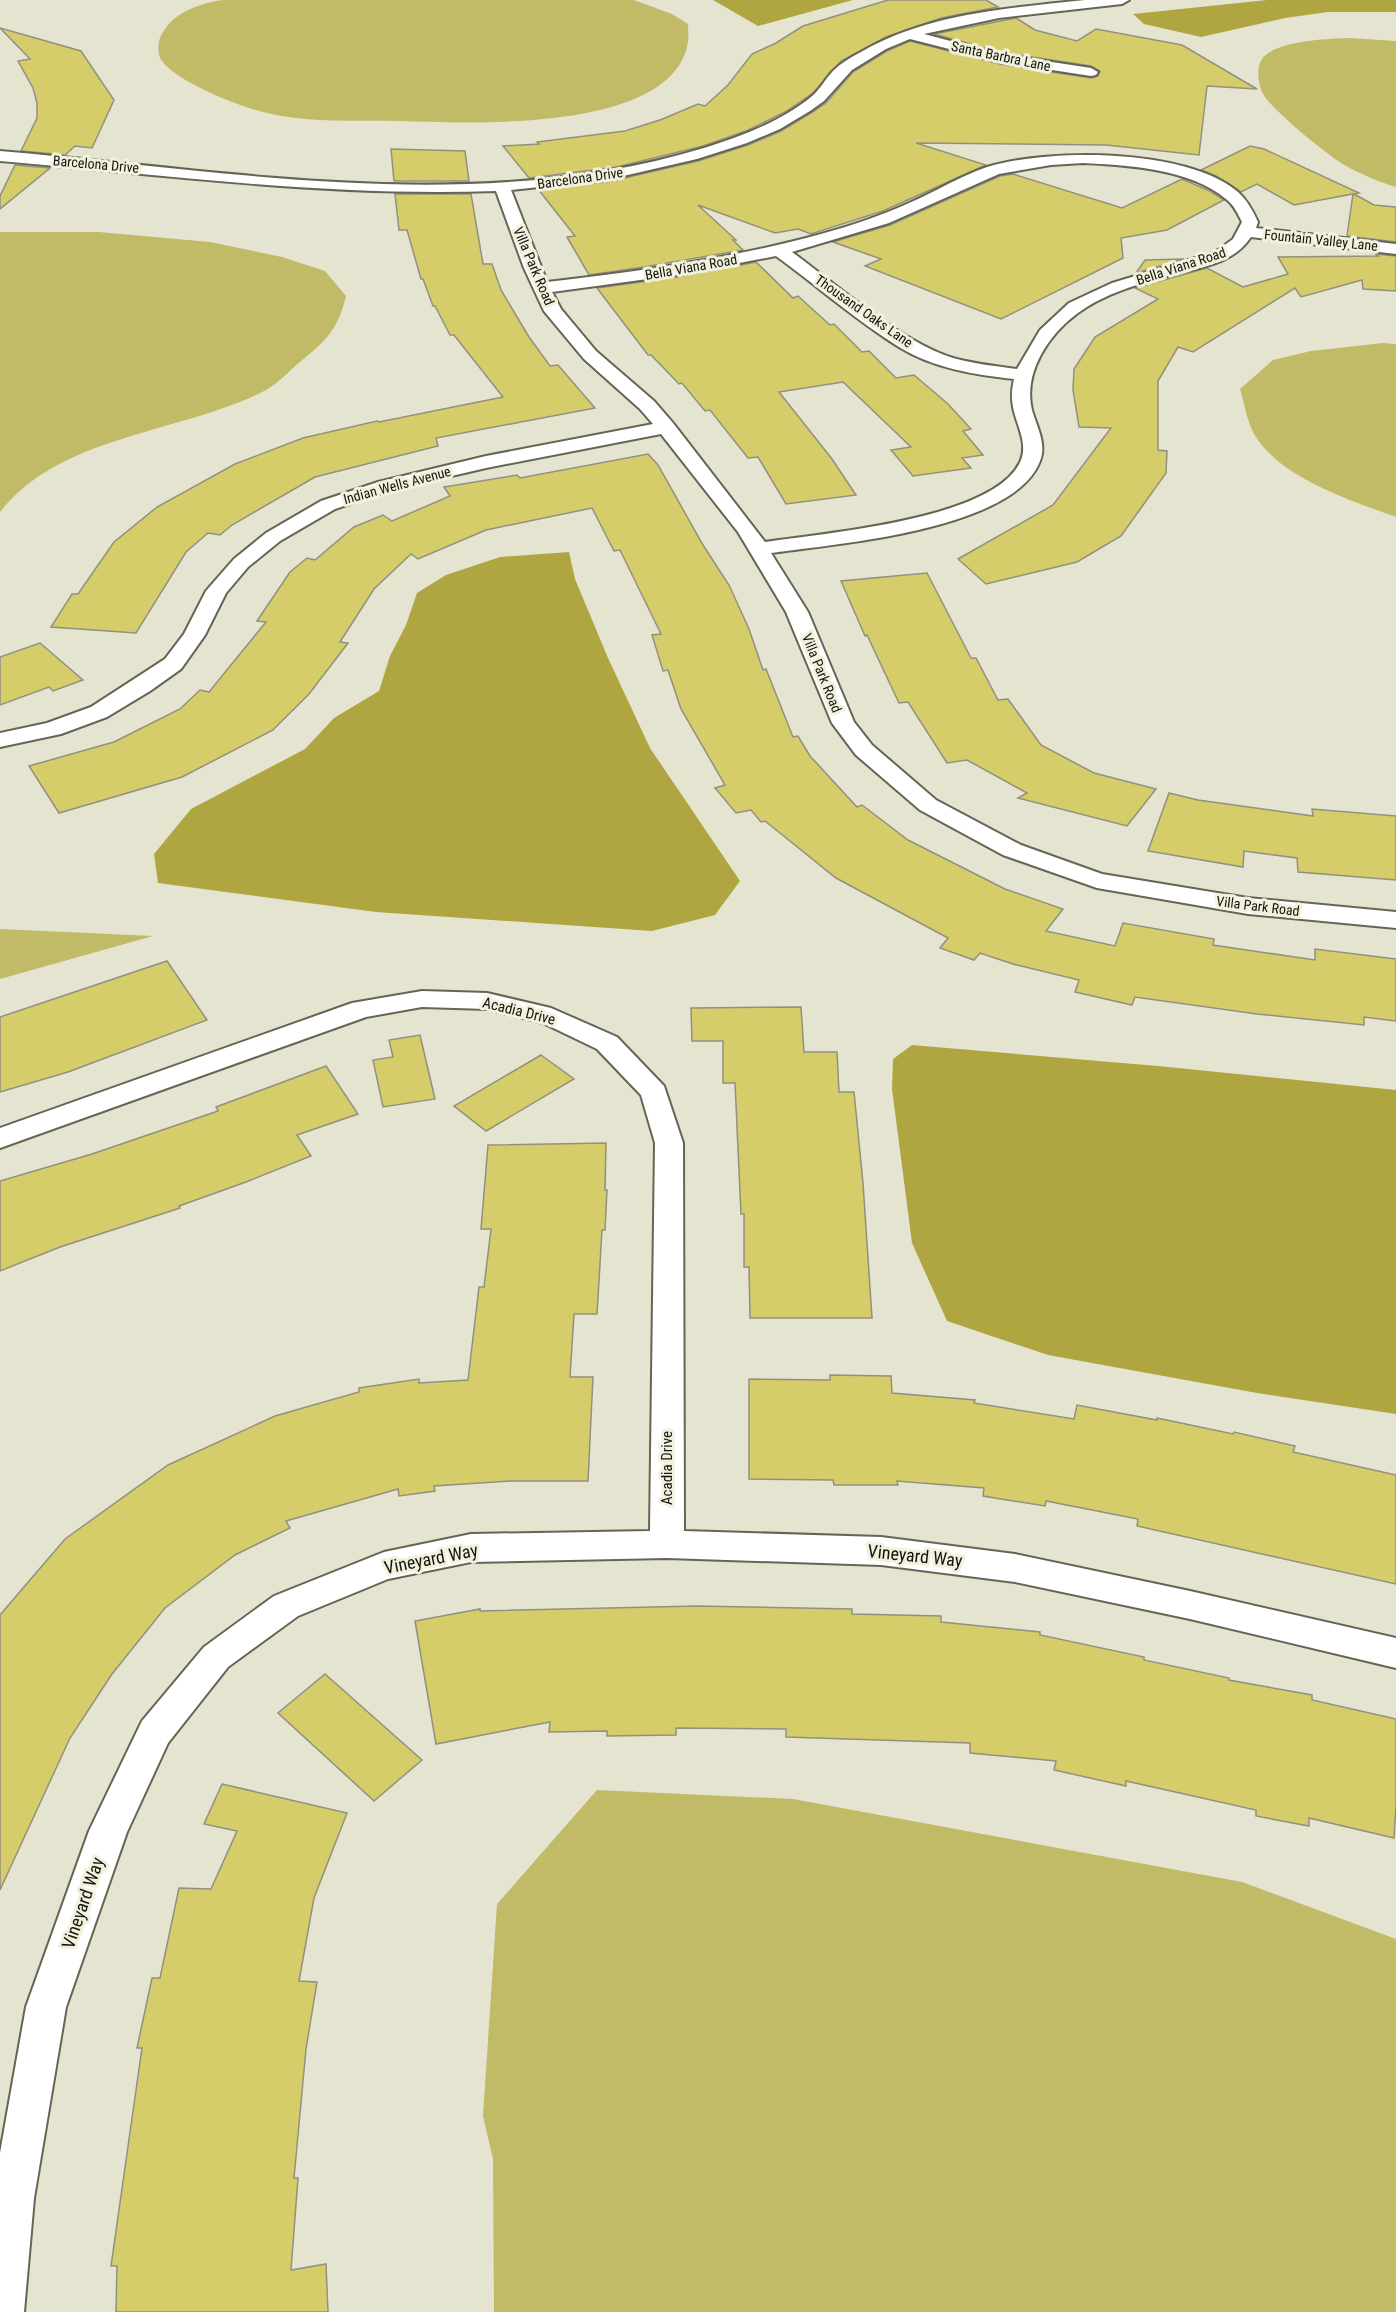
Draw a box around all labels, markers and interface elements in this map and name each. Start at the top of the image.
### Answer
street label: Santa Barbra Lane [950,38,1052,74]
street label: Barcelona Drive [52,152,140,176]
street label: Barcelona Drive [536,164,624,192]
street label: Villa Park Road [510,224,558,308]
street label: Fountain Valley Lane [1263,226,1379,254]
street label: Bella Viana Road [1134,244,1228,288]
street label: Bella Viana Road [644,251,738,283]
street label: Thousand Oaks Lane [812,271,916,351]
street label: Indian Wells Avenue [342,463,453,507]
street label: Villa Park Road [799,631,845,715]
street label: Villa Park Road [1215,893,1301,919]
street label: Acadia Drive [481,993,557,1029]
street label: Acadia Drive [658,1431,676,1505]
street label: Vineyard Way [382,1539,480,1578]
street label: Vineyard Way [867,1540,964,1571]
street label: Vineyard Way [57,1854,108,1951]

